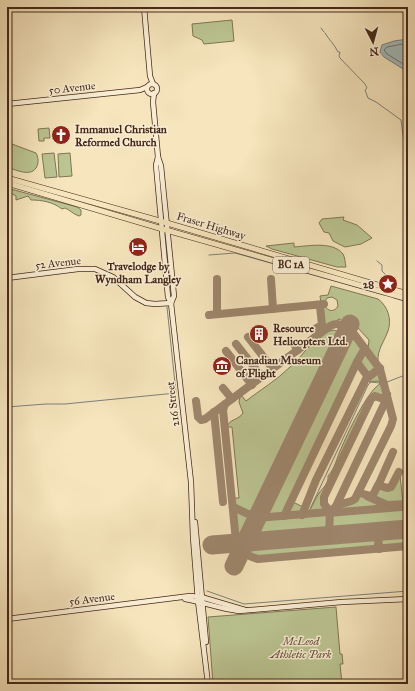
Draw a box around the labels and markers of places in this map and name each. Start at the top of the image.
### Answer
place label: Immanuel Christian Reformed Church [75,123,167,149]
church icon: Immanuel Christian Reformed Church [50,124,72,146]
hotel icon: Travelodge by Wyndham Langley [127,236,149,258]
place label: Travelodge by Wyndham Langley [95,260,182,287]
place icon: 28 [377,273,399,295]
place label: 28 [363,278,374,291]
place label: Resource Helicopters Ltd. [273,322,348,349]
building icon: Resource Helicopters Ltd. [248,323,270,345]
place label: Canadian Museum of Flight [236,354,322,380]
museum icon: Canadian Museum of Flight [211,355,233,377]

